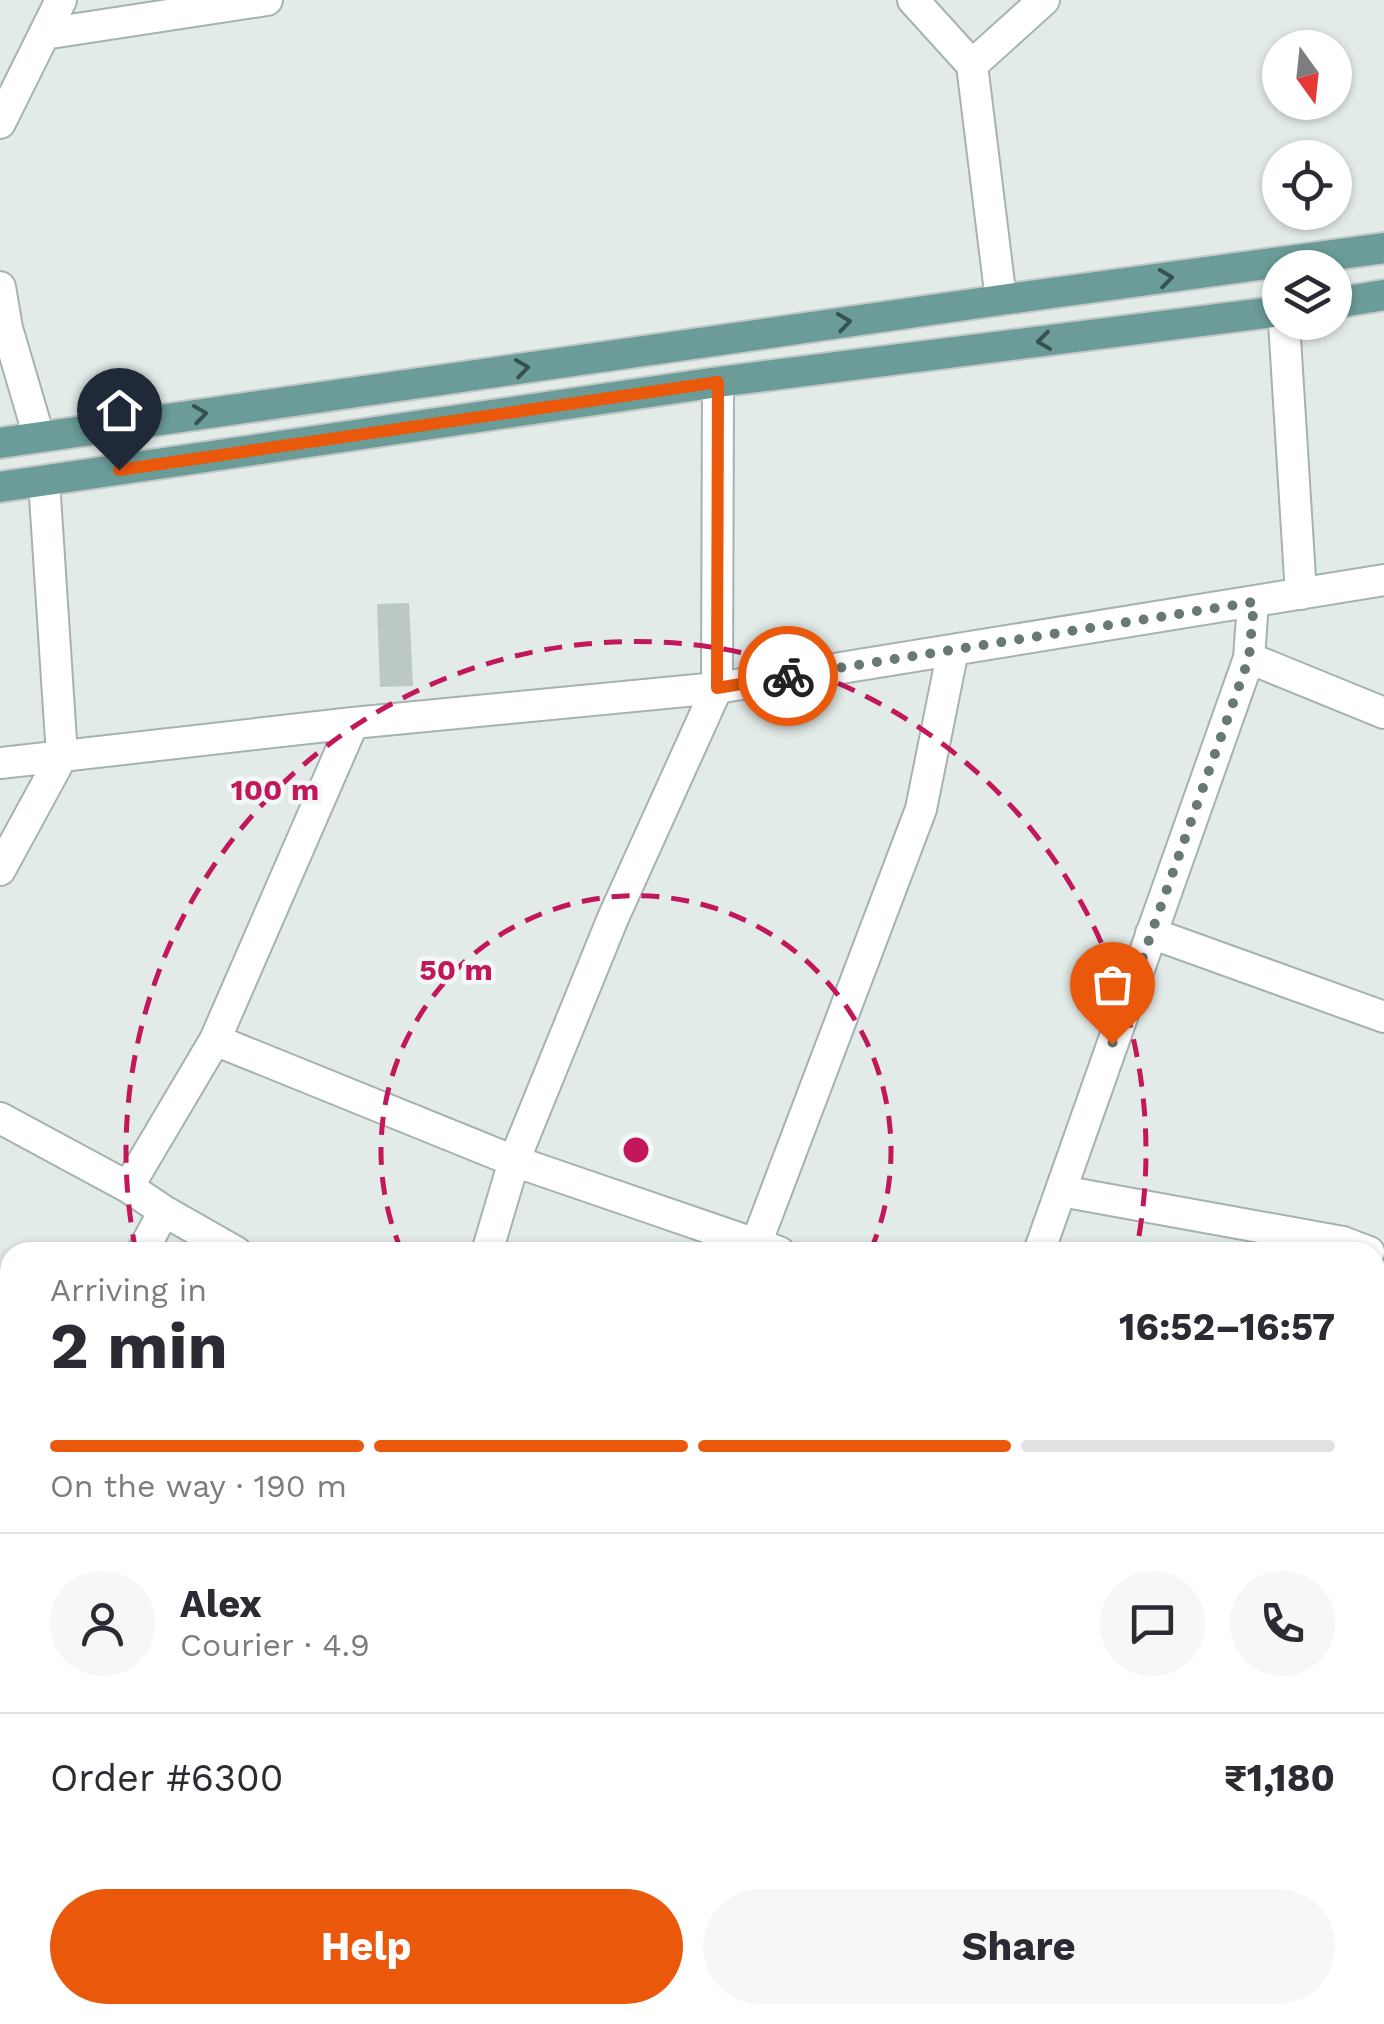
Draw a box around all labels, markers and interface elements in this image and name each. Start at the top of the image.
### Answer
north arrow [1262,30,1352,120]
map controls [1262,30,1352,340]
button: locate [1262,140,1352,230]
button: layers [1262,250,1352,340]
one-way arrow [1157,268,1174,289]
one-way arrow [836,313,852,334]
one-way arrow [1036,330,1052,351]
one-way arrow [514,359,530,380]
pin [77,368,162,471]
icon: home [92,383,147,438]
one-way arrow [192,405,209,426]
courier [738,626,838,726]
icon: bike [761,649,816,704]
text: 100 m [231,772,319,807]
pin [1070,942,1155,1045]
text: 50 m [419,952,493,987]
icon: bag [1085,957,1140,1012]
centre of rings [618,1132,654,1168]
text: Arriving in [50,1271,207,1309]
text: 16:52–16:57 [1119,1305,1335,1349]
text: 2 min [50,1308,228,1384]
text: On the way · 190 m [50,1467,347,1505]
button: person [50,1571,155,1676]
button: chat [1100,1571,1205,1676]
button: phone [1230,1571,1335,1676]
text: Alex [180,1582,262,1626]
text: Courier · 4.9 [180,1626,370,1664]
text: Order #6300 [50,1756,283,1800]
text: ₹1,180 [1224,1756,1335,1800]
button: Help [50,1889,683,2004]
button: Share [703,1889,1335,2004]

